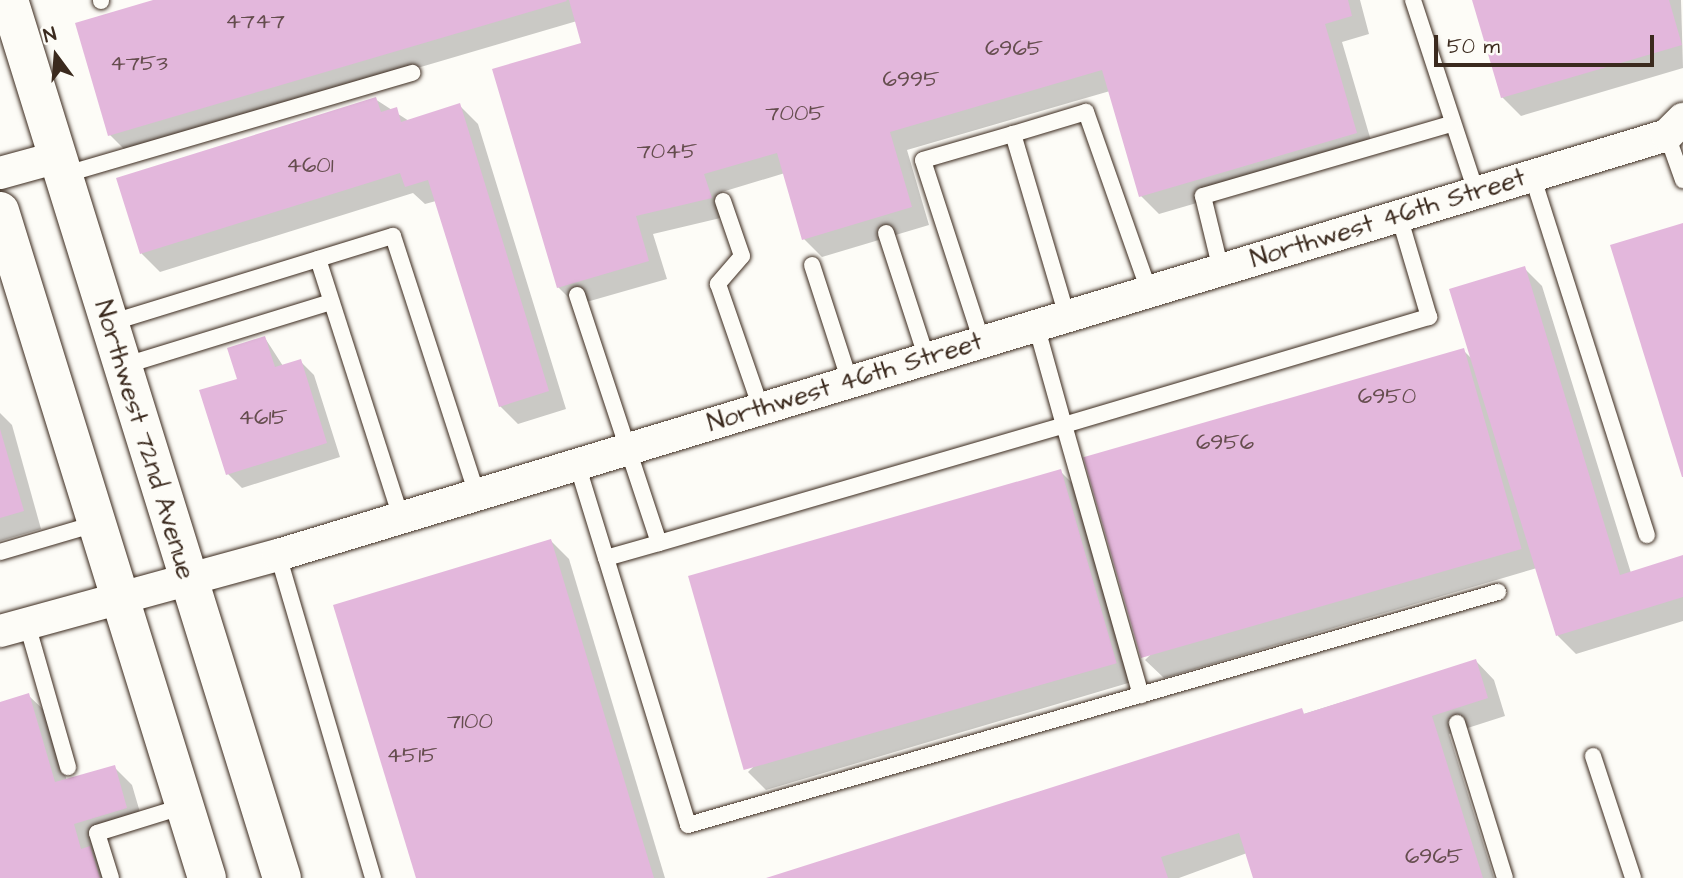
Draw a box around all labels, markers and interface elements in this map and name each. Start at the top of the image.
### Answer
house number: 4747 [225,7,285,35]
north arrow [21,21,91,91]
text: N [41,21,60,50]
scale bar [1438,21,1658,65]
text: 50 m [1447,32,1500,61]
house number: 6965 [985,34,1043,62]
house number: 4753 [110,49,168,77]
house number: 6995 [883,65,939,93]
house number: 7005 [765,99,825,127]
house number: 7045 [637,137,697,165]
house number: 4601 [286,151,334,179]
street label: Northwest 46th Street [1247,162,1529,276]
street label: Northwest 72nd Avenue [87,297,201,583]
street label: Northwest 46th Street [704,326,986,440]
house number: 6950 [1358,382,1416,410]
house number: 4615 [238,403,288,431]
house number: 6956 [1196,428,1254,456]
house number: 7100 [447,707,493,735]
house number: 4515 [386,741,438,769]
house number: 6965 [1405,842,1463,870]

